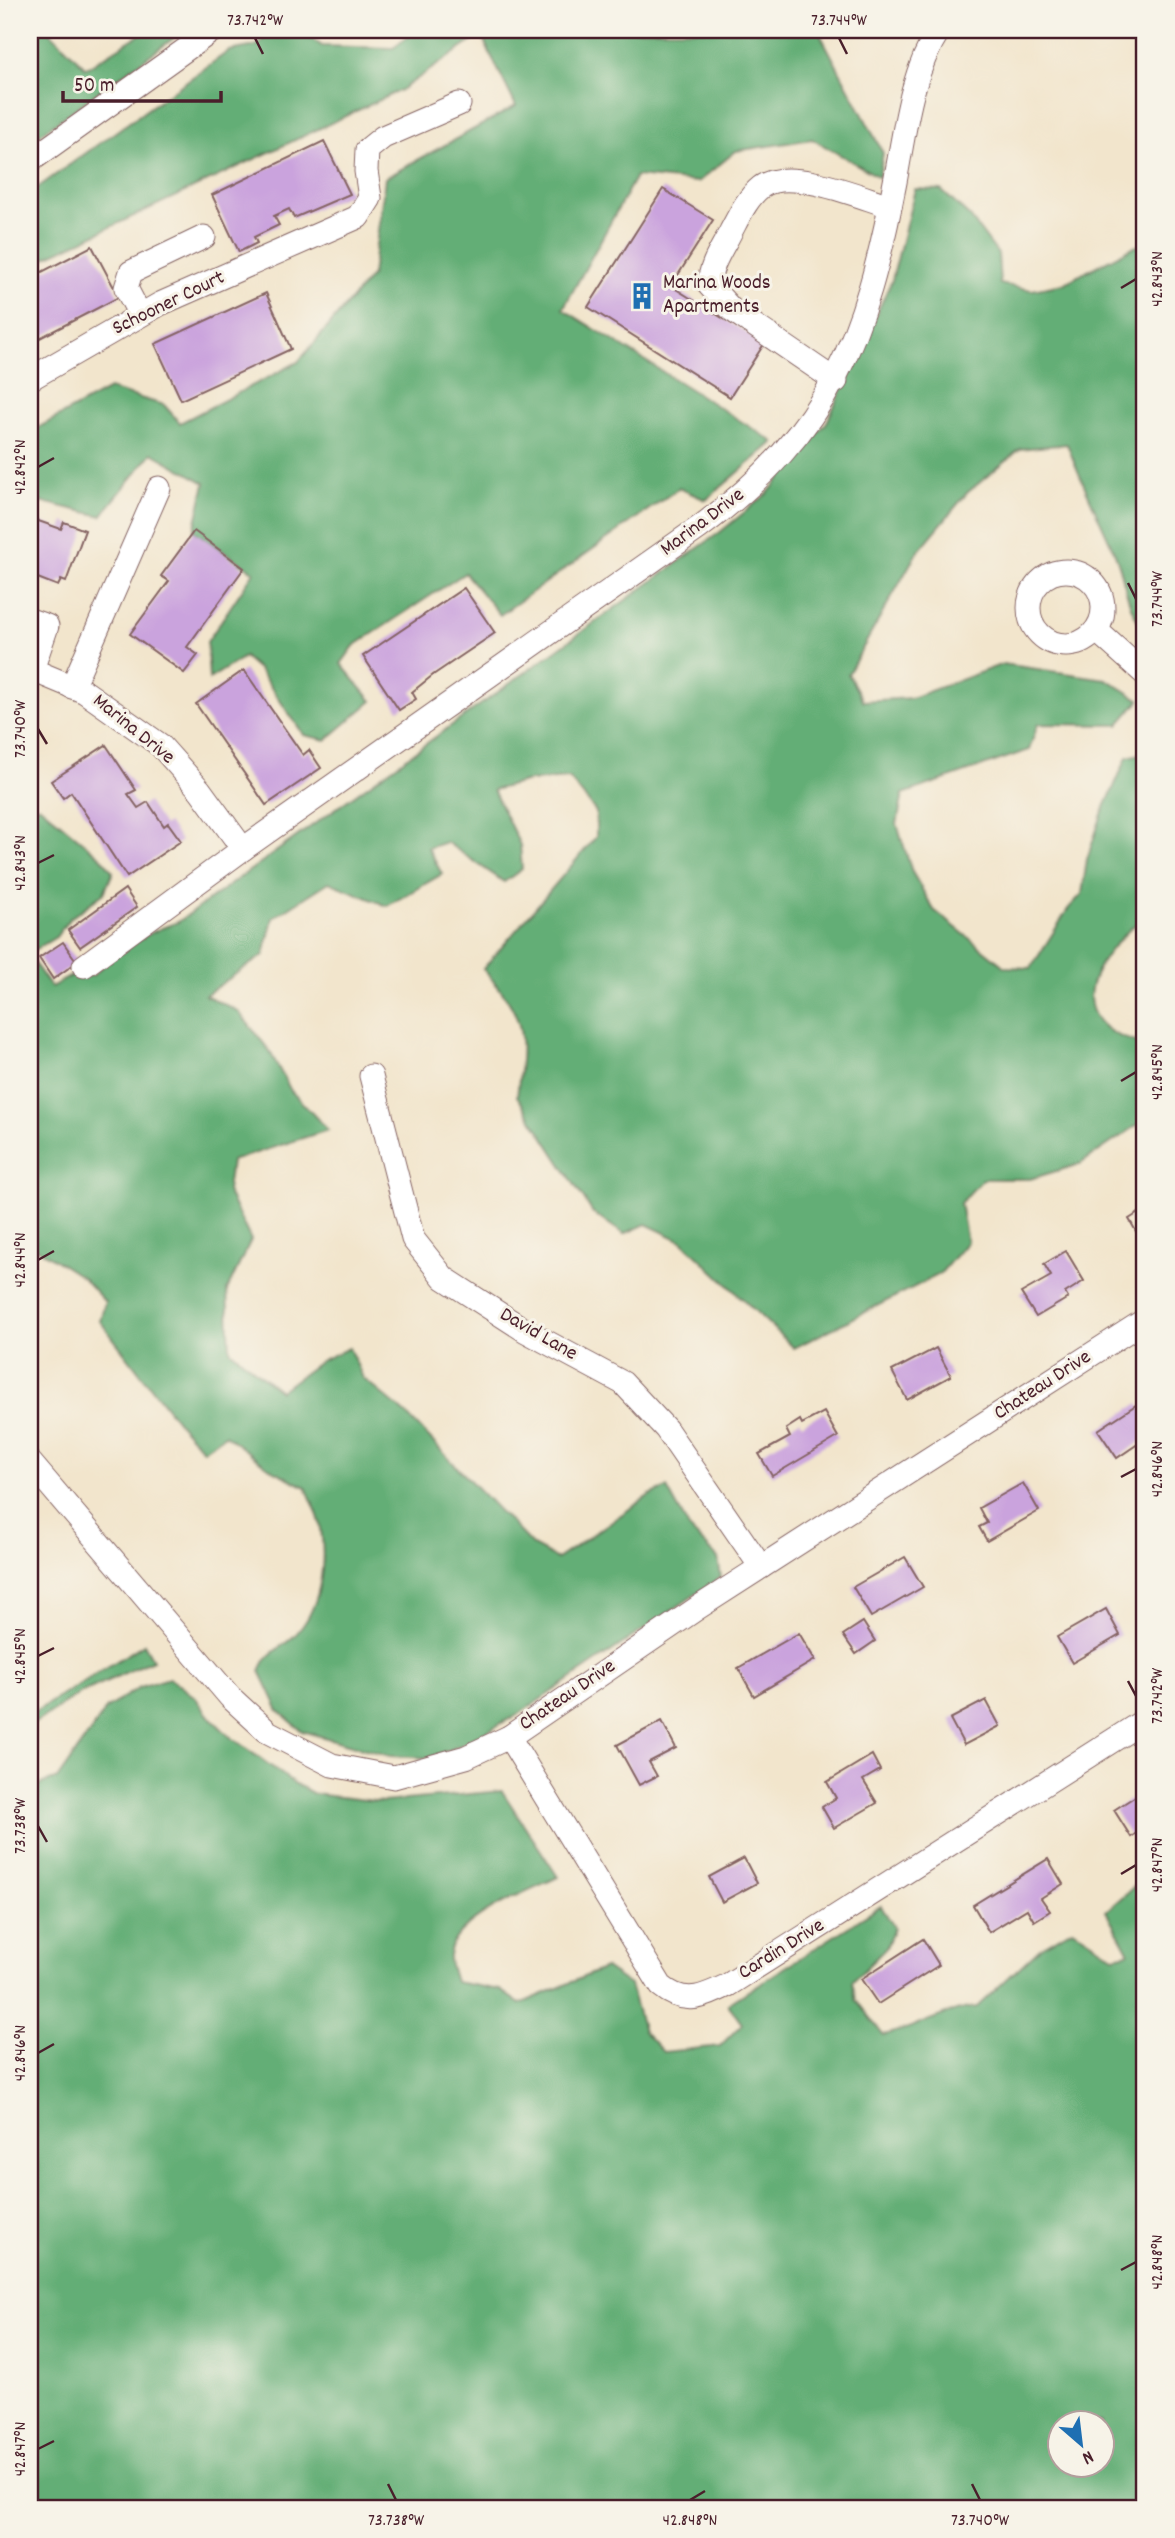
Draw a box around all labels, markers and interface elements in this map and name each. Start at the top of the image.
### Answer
text: 73.742°W [227,9,284,34]
text: 73.744°W [811,9,868,34]
scale bar [63,60,220,104]
text: 50 m [74,72,114,102]
text: 42.843°N [1146,251,1171,307]
street label: Schooner Court [108,264,231,344]
place label: Marina Woods Apartments [663,269,771,323]
building icon: Marina Woods Apartments [627,281,657,311]
text: 42.842°N [9,439,34,495]
street label: Marina Drive [655,481,751,565]
text: 73.744°W [1146,570,1171,627]
street label: Marina Drive [85,687,181,773]
text: 73.740°W [9,699,34,758]
text: 42.843°N [9,835,34,891]
text: 42.845°N [1146,1044,1171,1100]
text: 42.844°N [9,1232,34,1288]
street label: David Lane [494,1301,582,1369]
street label: Chateau Drive [988,1343,1098,1429]
text: 42.846°N [1146,1441,1171,1497]
text: 42.845°N [9,1628,34,1684]
street label: Chateau Drive [514,1653,622,1739]
text: 73.742°W [1146,1667,1171,1724]
text: 73.738°W [9,1797,34,1854]
text: 42.847°N [1146,1838,1171,1892]
street label: Cardin Drive [733,1912,831,1988]
text: 42.846°N [9,2025,34,2081]
text: 42.848°N [1146,2235,1171,2289]
north arrow [1046,2408,1116,2478]
text: 42.847°N [9,2422,34,2476]
text: N [1077,2442,1098,2470]
text: 73.738°W [368,2509,425,2534]
text: 42.848°N [663,2509,717,2534]
text: 73.740°W [951,2509,1010,2534]

